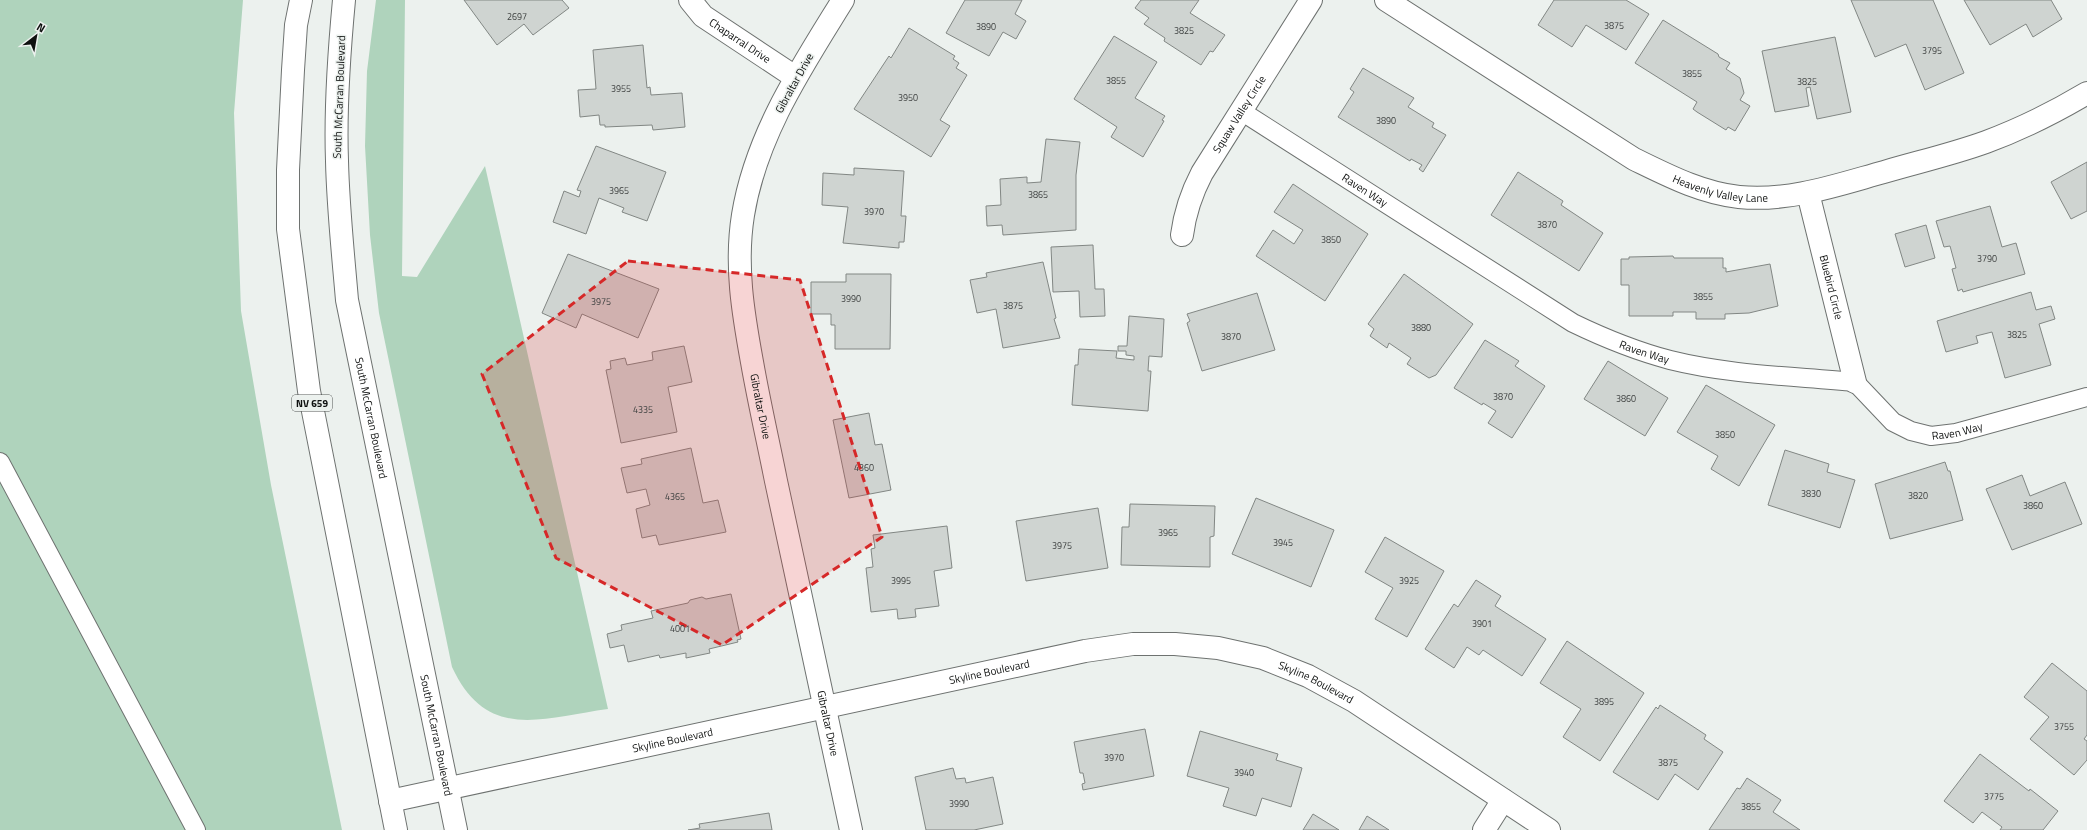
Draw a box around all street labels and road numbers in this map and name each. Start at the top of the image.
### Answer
street label: Chaparral Drive [706,14,774,67]
street label: South McCarran Boulevard [329,35,349,159]
street label: Gibraltar Drive [771,50,817,116]
street label: Squaw Valley Circle [1209,72,1270,156]
street label: Raven Way [1339,169,1392,211]
street label: Heavenly Valley Lane [1670,170,1769,206]
street label: Bluebird Circle [1816,253,1847,321]
street label: Raven Way [1617,336,1672,368]
street label: South McCarran Boulevard [351,356,392,480]
street label: Gibraltar Drive [746,372,775,441]
road number: NV 659 [292,395,332,411]
street label: Raven Way [1931,418,1985,444]
street label: Skyline Boulevard [947,655,1031,688]
street label: Skyline Boulevard [1276,657,1357,707]
street label: South McCarran Boulevard [416,673,457,798]
street label: Gibraltar Drive [813,689,843,758]
street label: Skyline Boulevard [631,724,714,757]

